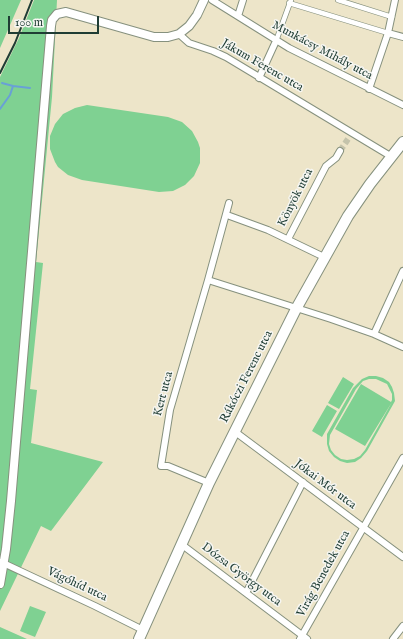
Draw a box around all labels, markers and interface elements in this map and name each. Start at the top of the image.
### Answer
scale bar [10,8,101,34]
text: 100 m [15,15,43,30]
street label: Munkácsy Mihály utca [269,18,375,84]
street label: Jákum Ferenc utca [219,37,305,95]
street label: Könyök utca [275,167,317,229]
street label: Rákóczi Ferenc utca [218,329,276,425]
street label: Kert utca [151,370,177,418]
street label: Jókai Mór utca [291,457,359,513]
street label: Virág Benedek utca [294,528,354,620]
street label: Dózsa György utca [198,540,284,610]
street label: Vágóhíd utca [45,565,109,605]

